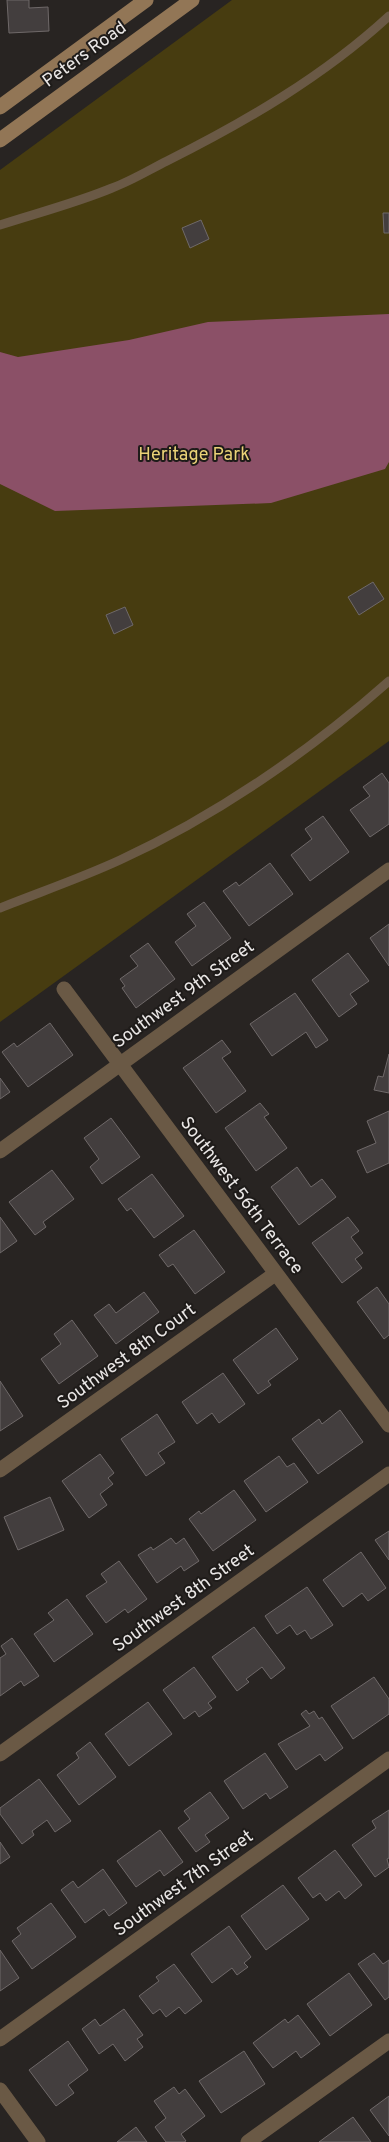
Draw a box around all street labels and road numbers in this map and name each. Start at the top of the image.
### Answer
street label: Peters Road [38,17,132,93]
street label: Southwest 9th Street [109,936,259,1054]
street label: Southwest 56th Terrace [174,1113,308,1279]
street label: Southwest 8th Court [53,1299,201,1415]
street label: Southwest 8th Street [109,1540,259,1658]
street label: Southwest 7th Street [110,1826,258,1942]

